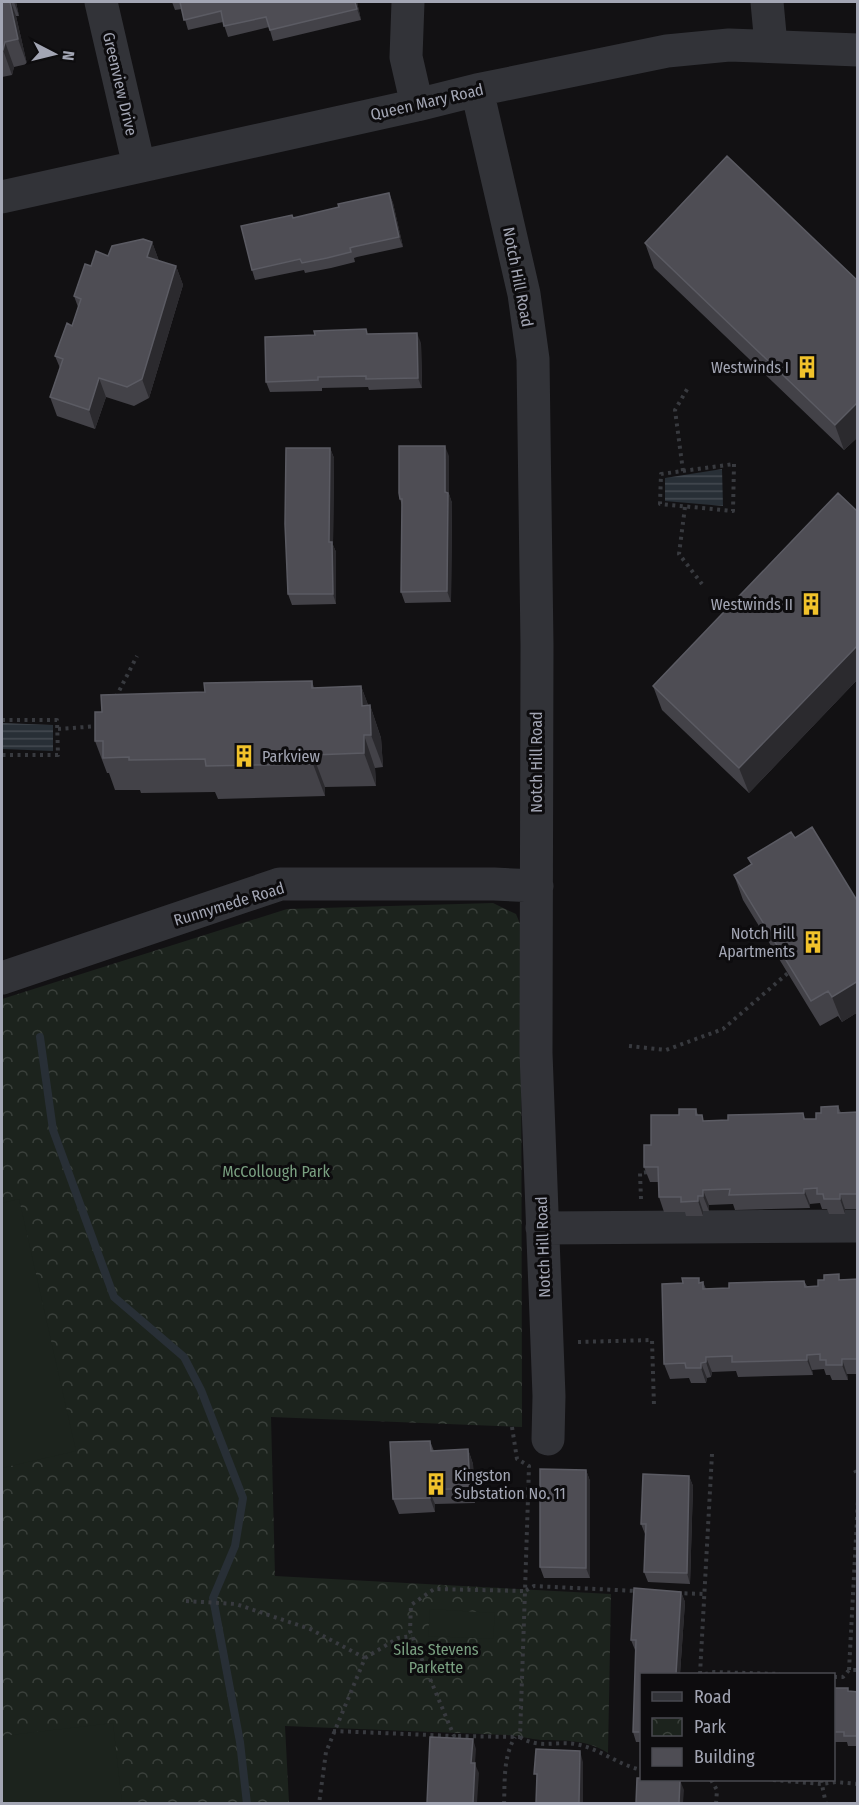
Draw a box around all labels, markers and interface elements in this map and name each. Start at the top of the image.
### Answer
north arrow [24,24,84,84]
street label: Greenview Drive [99,30,141,138]
text: N [58,50,78,62]
street label: Queen Mary Road [369,80,485,124]
street label: Notch Hill Road [499,225,537,329]
building icon: Westwinds I [794,354,820,380]
place label: Westwinds I [711,358,789,377]
building icon: Westwinds II [798,591,824,617]
place label: Westwinds II [711,595,793,614]
street label: Notch Hill Road [527,711,546,813]
building icon: Parkview [231,743,257,769]
place label: Parkview [262,747,320,766]
street label: Runnymede Road [171,878,287,930]
place label: Notch Hill Apartments [719,924,795,961]
building icon: Notch Hill Apartments [800,929,826,955]
park label: McCollough Park [222,1162,330,1181]
street label: Notch Hill Road [532,1196,554,1298]
place label: Kingston Substation No. 11 [454,1466,566,1503]
building icon: Kingston Substation No. 11 [423,1471,449,1497]
park label: Silas Stevens Parkette [393,1640,479,1677]
legend [640,1673,835,1781]
text: Road [694,1686,731,1708]
text: Park [694,1716,727,1738]
text: Building [694,1746,755,1768]

